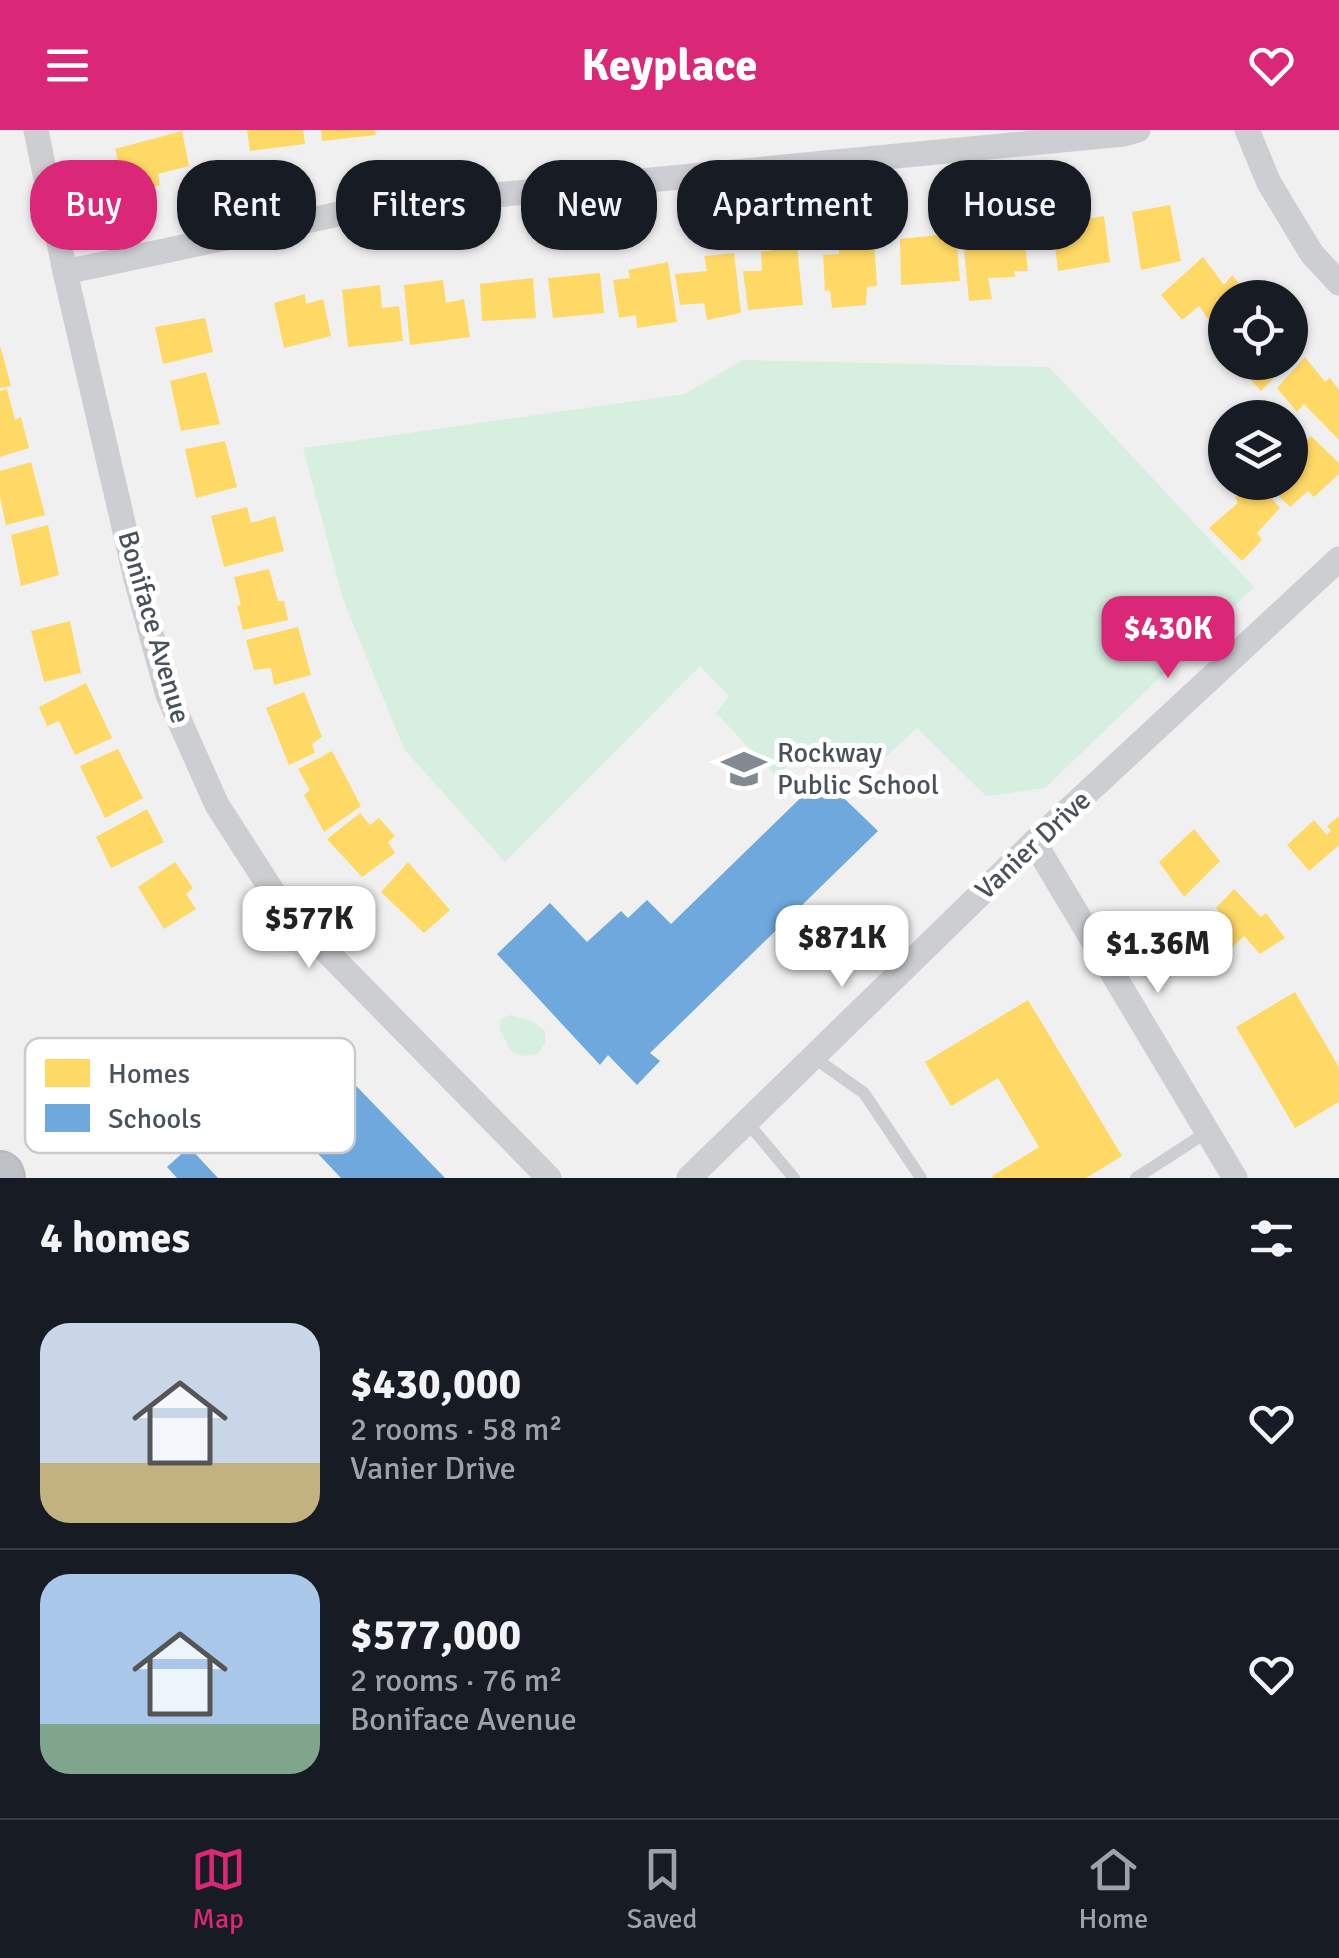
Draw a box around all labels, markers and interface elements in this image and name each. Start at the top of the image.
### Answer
icon: menu [40,38,95,93]
text: Keyplace [581,38,758,93]
icon: heart [1244,38,1299,93]
chip: Buy [30,160,157,250]
chip: Rent [177,160,316,250]
chip: Filters [336,160,501,250]
chip: New [521,160,657,250]
chip: Apartment [677,160,908,250]
chip: House [928,160,1091,250]
map controls [1208,280,1308,500]
button: locate [1208,280,1308,380]
button: layers [1208,400,1308,500]
street label: Boniface Avenue [110,527,198,727]
pin: $430K [1098,596,1238,681]
text: $430K [1124,609,1212,648]
place label: Rockway Public School [777,736,939,802]
school or university icon: Rockway Public School [720,745,768,793]
street label: Vanier Drive [968,783,1098,907]
pin: $577K [239,886,379,971]
text: $577K [265,899,353,938]
pin: $871K [772,905,912,990]
pin: $1.36M [1077,911,1239,996]
text: $871K [798,918,886,957]
text: $1.36M [1106,924,1210,963]
legend [25,1038,355,1153]
text: Homes [108,1057,190,1091]
text: Schools [108,1102,202,1136]
icon: filters [1244,1211,1299,1266]
text: 4 homes [40,1213,190,1264]
text: $430,000 [350,1359,521,1410]
icon: home [120,1363,240,1483]
icon: heart [1244,1396,1299,1451]
text: 2 rooms · 58 m² [350,1410,563,1449]
text: Vanier Drive [350,1449,516,1488]
text: $577,000 [350,1610,521,1661]
icon: home [120,1614,240,1734]
icon: heart [1244,1647,1299,1702]
text: 2 rooms · 76 m² [350,1661,563,1700]
text: Boniface Avenue [350,1700,577,1739]
tab: Map [191,1842,246,1936]
tab: Saved [627,1842,697,1936]
tab: Home [1079,1842,1148,1936]

